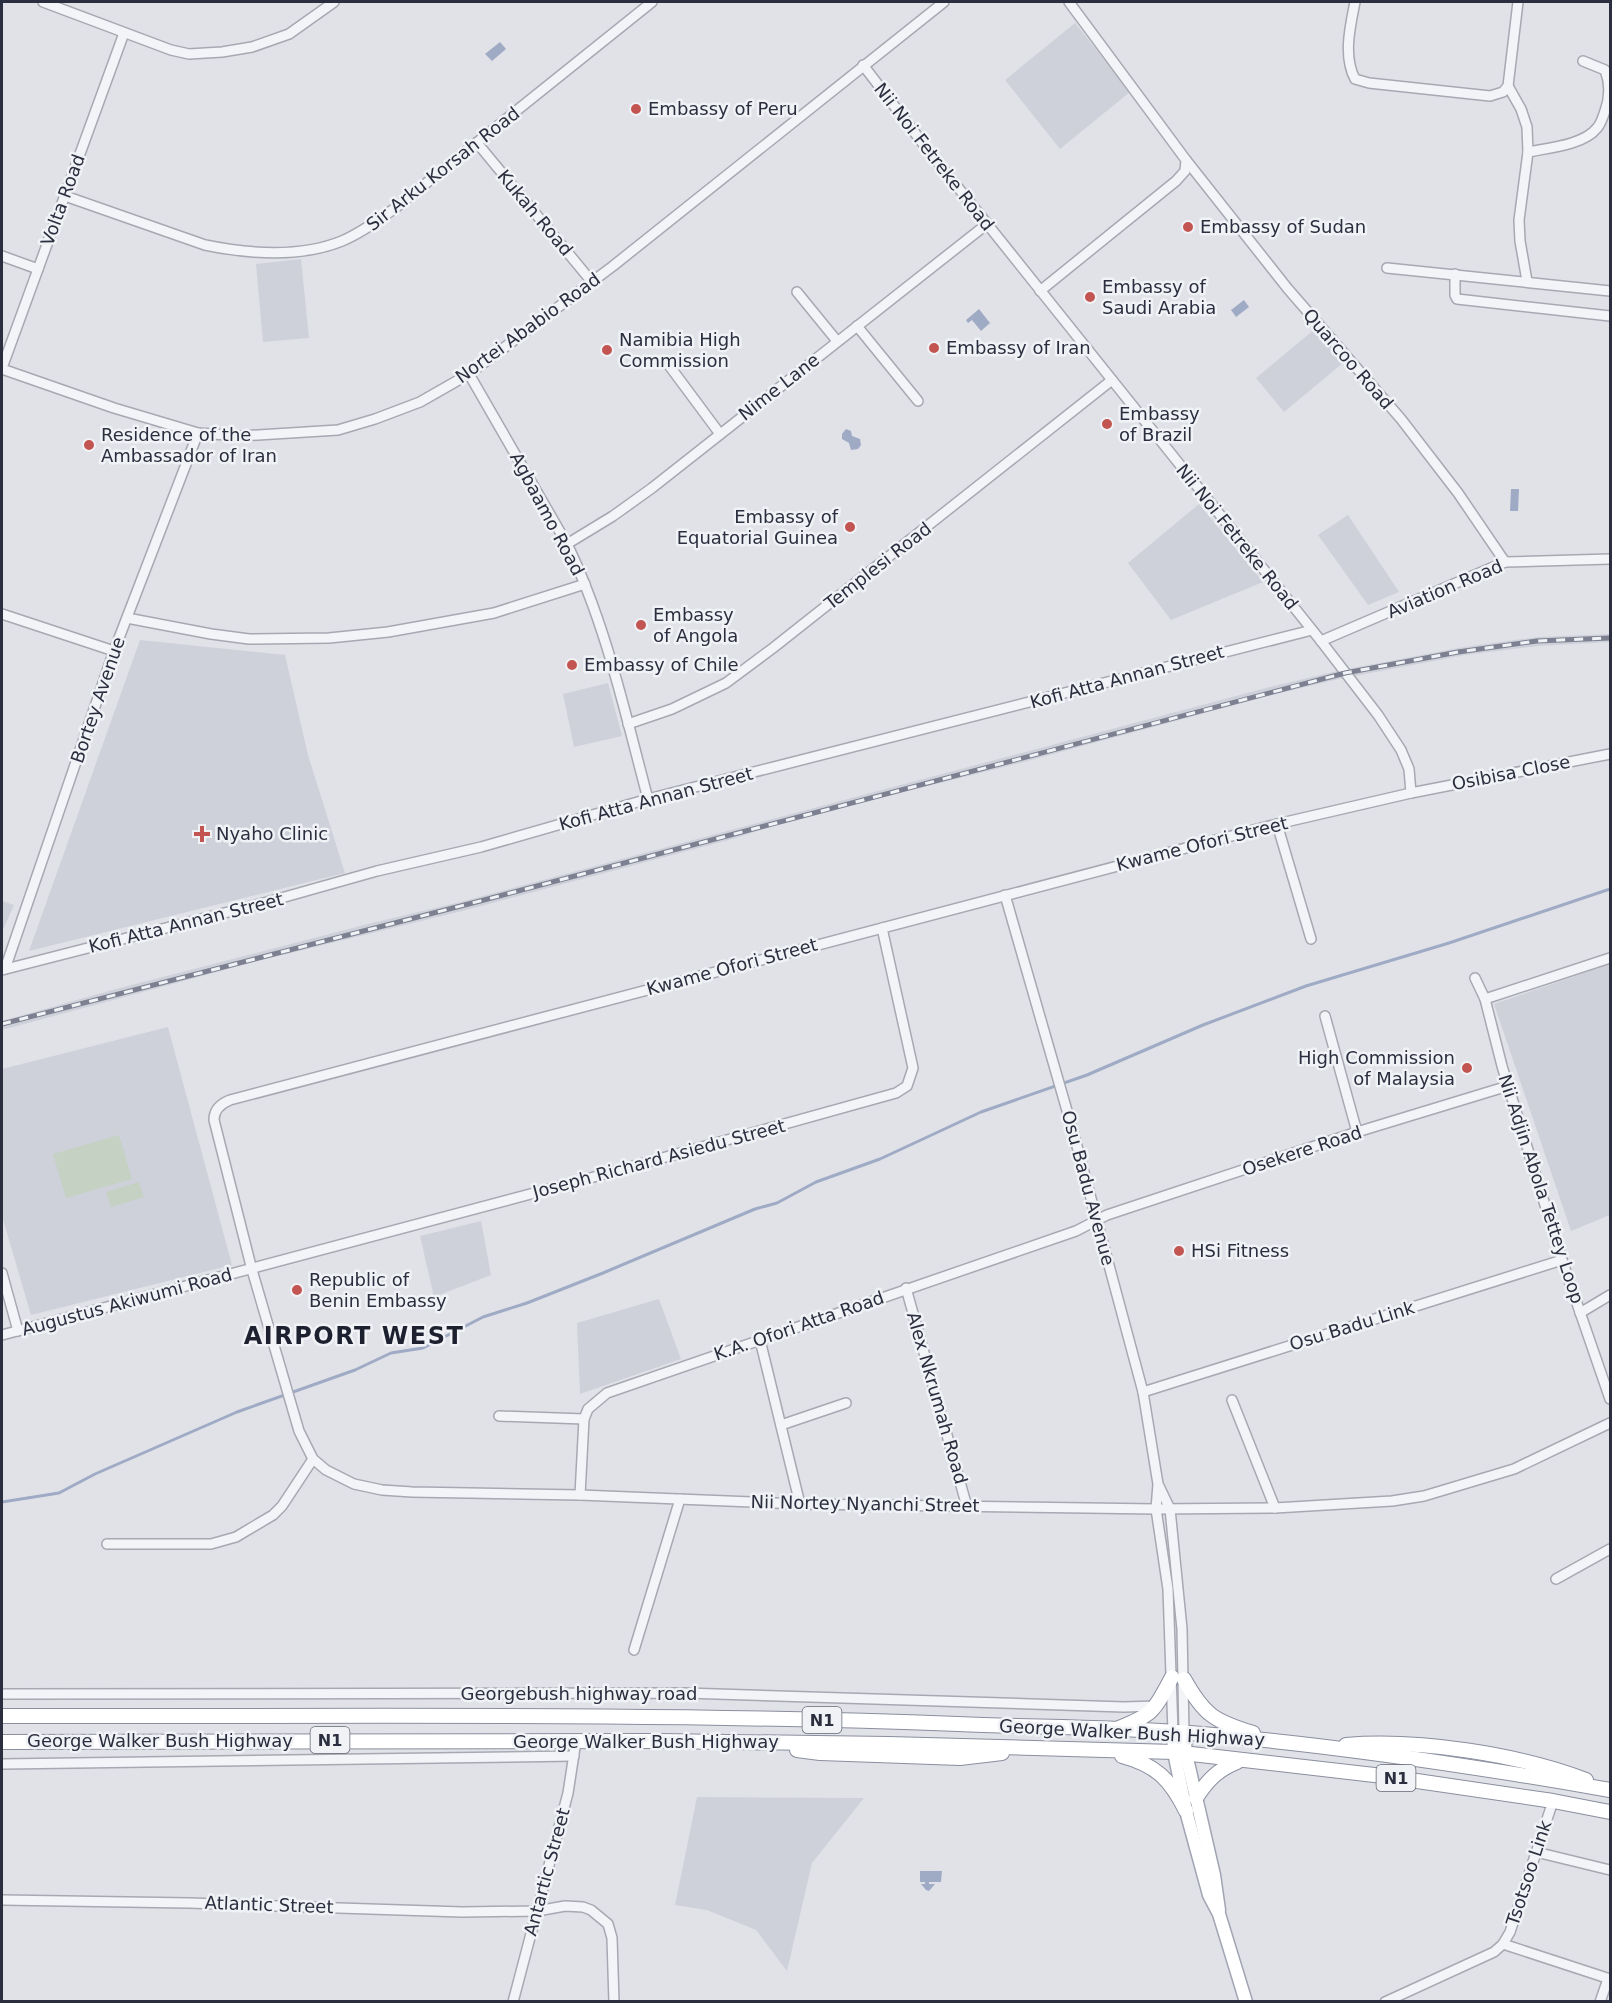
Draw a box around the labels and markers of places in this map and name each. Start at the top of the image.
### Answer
place label: Embassy of Peru [648,98,798,119]
marker: Embassy of Peru [629,102,643,116]
place label: Embassy of Sudan [1200,216,1366,237]
marker: Embassy of Sudan [1181,220,1195,234]
place label: Embassy of Saudi Arabia [1102,276,1216,318]
marker: Embassy of Saudi Arabia [1083,290,1097,304]
place label: Namibia High Commission [619,329,741,371]
place label: Embassy of Iran [946,337,1091,358]
marker: Embassy of Iran [927,341,941,355]
marker: Namibia High Commission [600,343,614,357]
place label: Embassy of Brazil [1119,403,1200,445]
marker: Embassy of Brazil [1100,417,1114,431]
place label: Residence of the Ambassador of Iran [101,424,277,466]
marker: Residence of the Ambassador of Iran [82,438,96,452]
place label: Embassy of Equatorial Guinea [677,506,839,548]
marker: Embassy of Equatorial Guinea [843,520,857,534]
place label: Embassy of Angola [653,604,738,646]
marker: Embassy of Angola [634,618,648,632]
place label: Embassy of Chile [584,654,739,675]
marker: Embassy of Chile [565,658,579,672]
place label: Nyaho Clinic [216,823,328,844]
marker: Nyaho Clinic [193,825,211,843]
place label: High Commission of Malaysia [1298,1047,1455,1089]
marker: High Commission of Malaysia [1460,1061,1474,1075]
place label: HSi Fitness [1191,1240,1289,1261]
marker: HSi Fitness [1172,1244,1186,1258]
place label: Republic of Benin Embassy [309,1269,447,1311]
marker: Republic of Benin Embassy [290,1283,304,1297]

